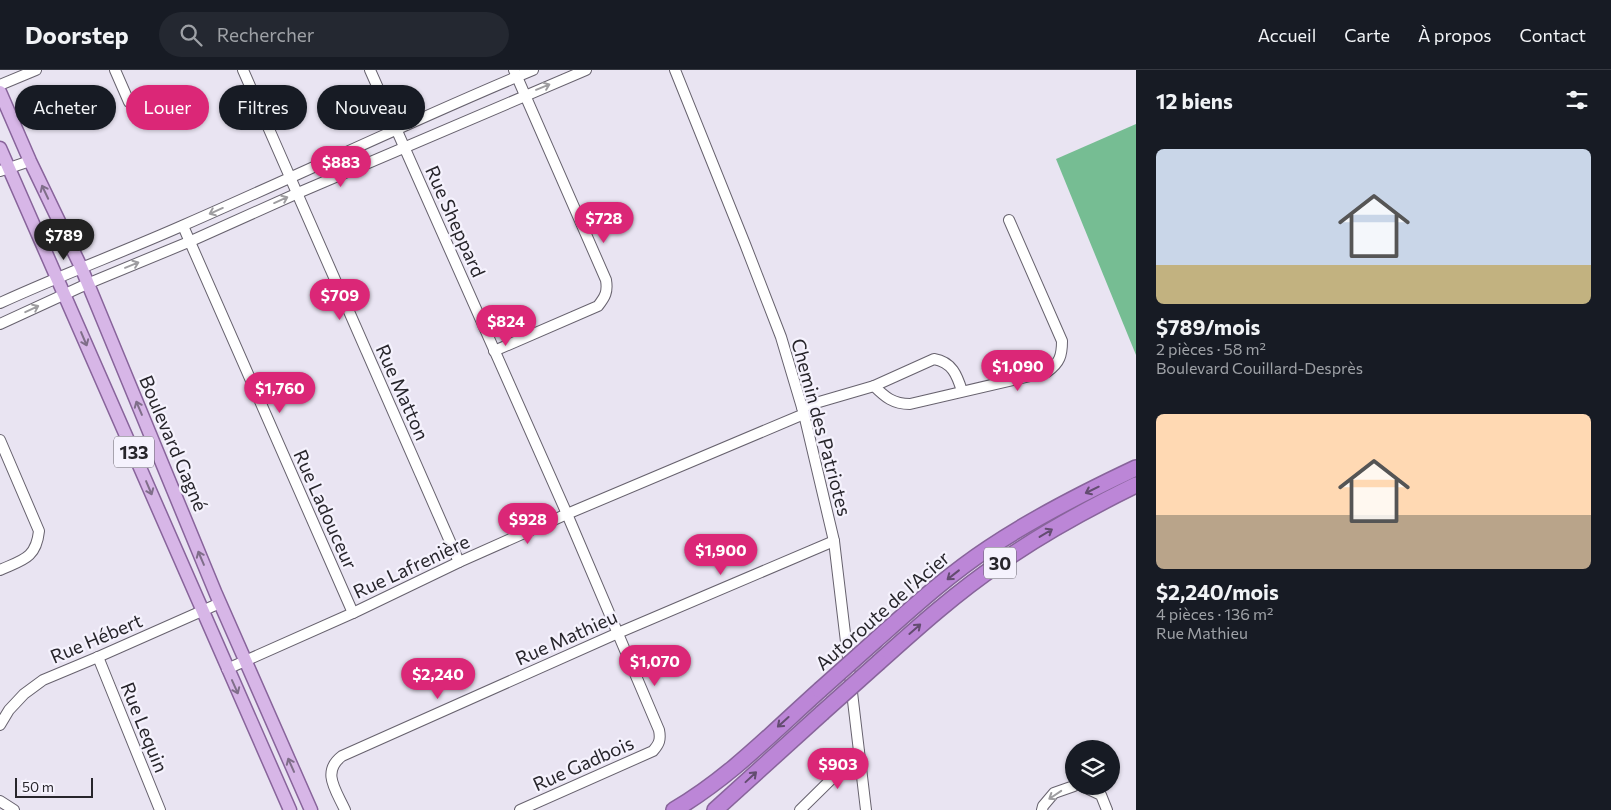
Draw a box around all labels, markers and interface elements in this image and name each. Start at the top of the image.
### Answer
search box [159,12,509,57]
text: Doorstep [25,20,129,49]
icon: search [177,21,205,49]
text: Rechercher [217,23,314,46]
text: Accueil [1258,24,1316,46]
text: Carte [1344,24,1390,46]
text: À propos [1418,24,1492,46]
text: Contact [1520,24,1586,46]
one-way arrow [535,82,550,92]
chip: Acheter [15,85,116,130]
chip: Louer [126,85,209,130]
chip: Filtres [219,85,307,130]
chip: Nouveau [317,85,425,130]
icon: filters [1563,86,1591,114]
text: 12 biens [1156,88,1233,113]
pin: $883 [311,146,371,188]
text: $883 [322,152,360,171]
street label: Rue Sheppard [421,162,491,280]
icon: home [1329,181,1419,271]
one-way arrow [39,185,49,200]
one-way arrow [273,195,288,205]
pin: $728 [574,202,634,244]
one-way arrow [209,206,224,216]
text: $728 [586,208,622,227]
pin: $789 [34,218,94,261]
text: $789 [45,225,83,244]
one-way arrow [125,260,140,269]
pin: $709 [310,278,370,321]
text: $709 [321,285,359,304]
one-way arrow [25,304,40,314]
pin: $824 [476,304,536,347]
text: $824 [487,311,525,330]
text: $789/mois [1156,314,1260,339]
one-way arrow [80,331,90,346]
street label: Chemin des Patriotes [787,336,857,518]
text: 2 pièces · 58 m² [1156,339,1266,358]
street label: Rue Matton [372,340,434,444]
pin: $1,090 [977,350,1059,392]
text: $1,090 [992,356,1044,375]
text: Boulevard Couillard-Desprès [1156,358,1363,377]
street label: Boulevard Gagné [135,372,213,514]
pin: $1,760 [239,372,321,414]
text: $1,760 [255,378,305,397]
one-way arrow [134,400,143,416]
road number: 133 [114,437,154,468]
street label: Rue Ladouceur [289,446,363,573]
icon: home [1329,446,1419,536]
one-way arrow [144,480,154,495]
one-way arrow [1084,485,1099,495]
pin: $928 [498,502,558,545]
text: $928 [509,509,547,528]
one-way arrow [1038,528,1052,538]
street label: Rue Lafrenière [349,529,473,603]
pin: $1,900 [680,534,762,576]
text: $1,900 [695,540,747,559]
street label: Autoroute de l'Acier [810,545,954,674]
road number: 30 [984,548,1016,578]
one-way arrow [196,551,206,566]
one-way arrow [947,569,960,580]
text: $2,240/mois [1156,579,1279,604]
street label: Rue Mathieu [512,604,620,670]
text: 4 pièces · 136 m² [1156,604,1273,623]
street label: Rue Hébert [46,608,146,668]
text: Rue Mathieu [1156,623,1248,642]
one-way arrow [908,624,921,635]
pin: $1,070 [614,644,696,687]
text: $1,070 [630,651,680,670]
pin: $2,240 [397,658,479,700]
text: $2,240 [412,664,464,683]
street label: Rue Lequin [116,679,174,775]
one-way arrow [232,680,241,695]
one-way arrow [777,717,790,728]
street label: Rue Gadbois [529,731,637,795]
map controls [1065,740,1120,795]
button: layers [1065,740,1120,795]
pin: $903 [808,748,868,790]
text: $903 [819,754,857,773]
one-way arrow [286,758,296,773]
one-way arrow [744,771,757,783]
scale bar [15,775,92,798]
text: 50 m [22,778,54,795]
one-way arrow [1048,790,1062,800]

